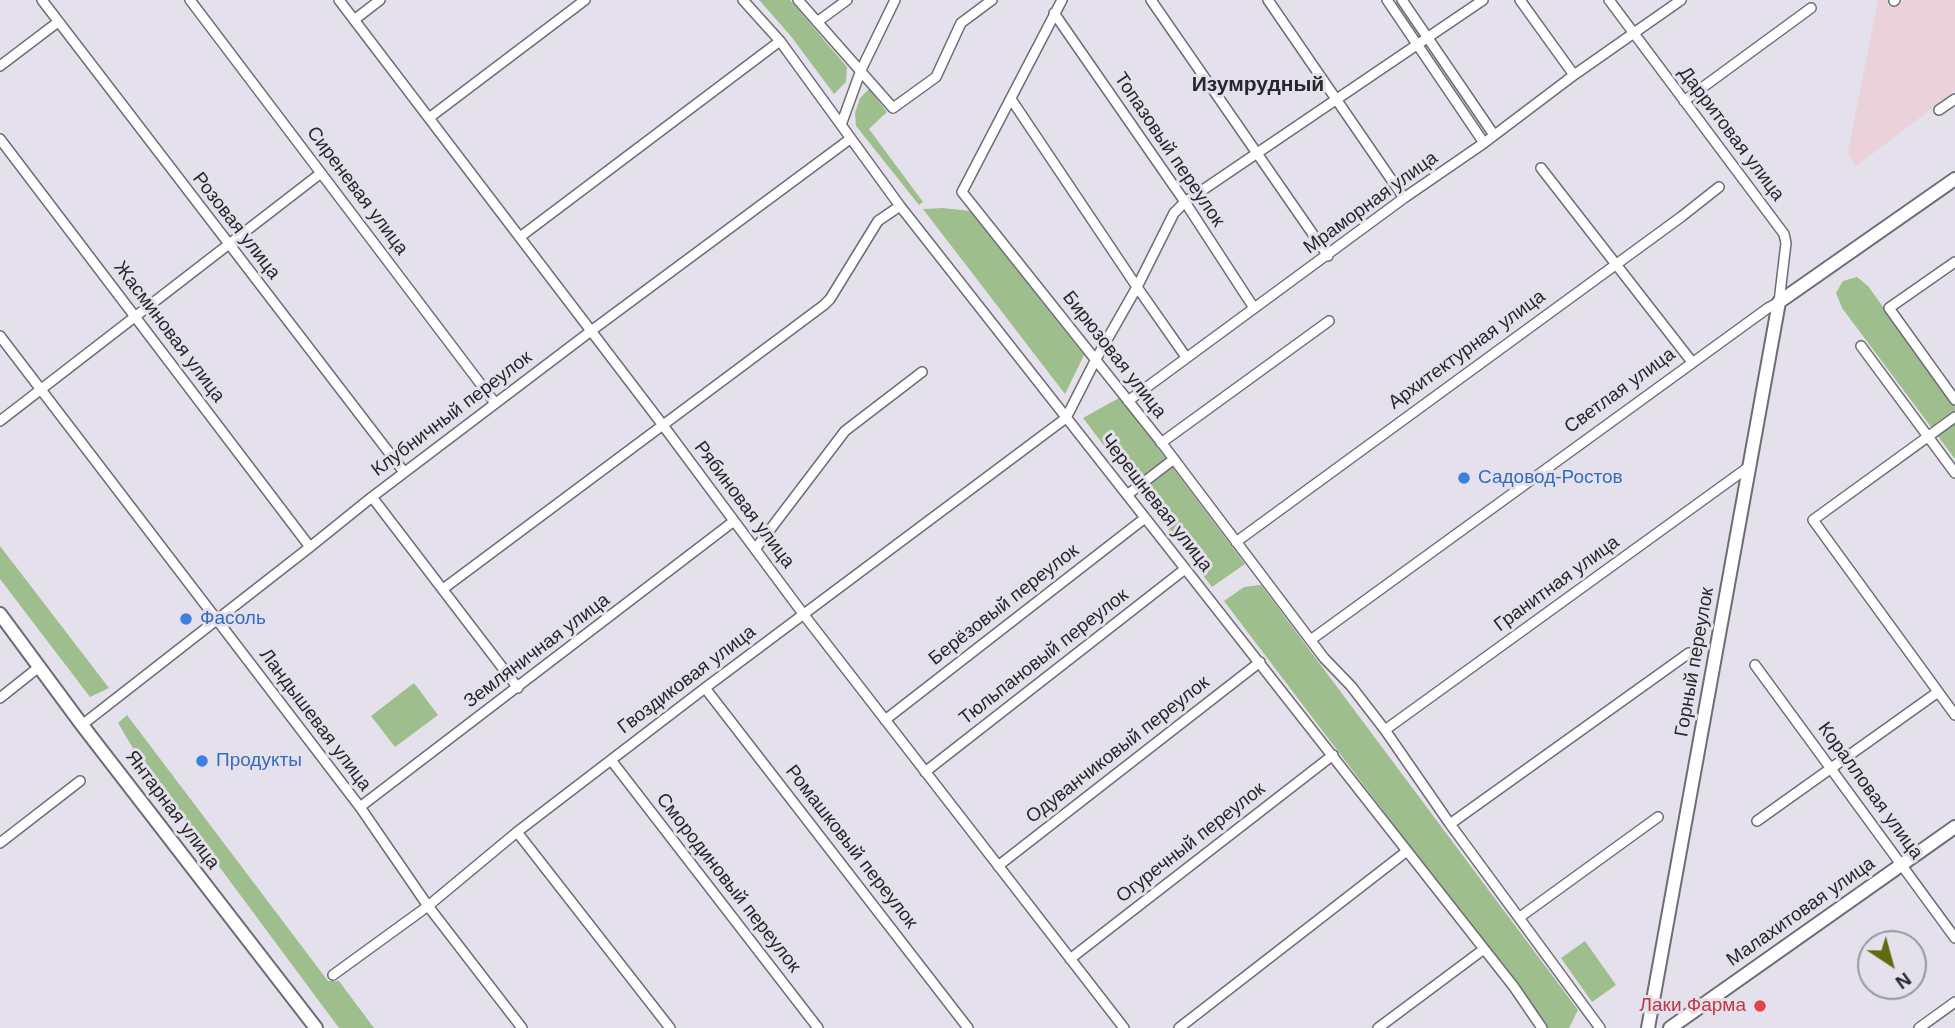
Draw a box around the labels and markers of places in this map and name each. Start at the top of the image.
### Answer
place label: Садовод-Ростов [1478,467,1623,489]
marker: Садовод-Ростов [1456,470,1472,486]
place label: Фасоль [200,608,266,630]
marker: Фасоль [178,611,194,627]
place label: Продукты [216,750,302,772]
marker: Продукты [194,753,210,769]
place label: Лаки Фарма [1640,995,1746,1017]
marker: Лаки Фарма [1752,998,1768,1014]

